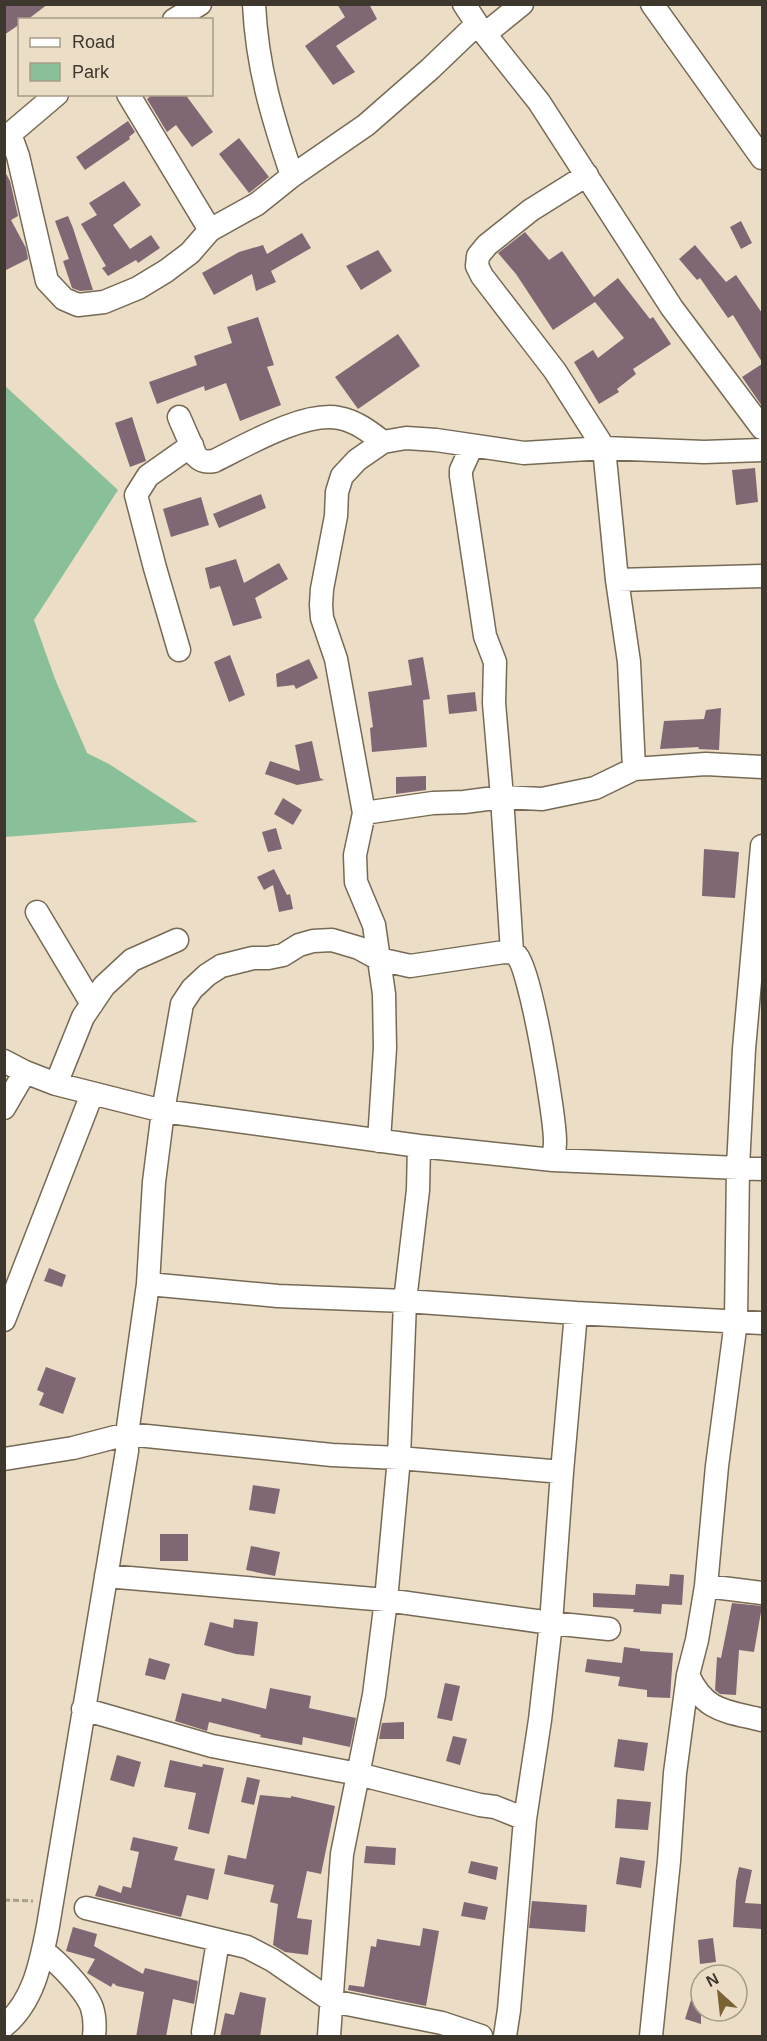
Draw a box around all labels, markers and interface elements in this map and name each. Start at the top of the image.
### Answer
legend [18,18,213,96]
text: Road [72,32,115,52]
text: Park [72,62,110,82]
north arrow [689,1963,749,2023]
text: N [703,1970,721,1990]

